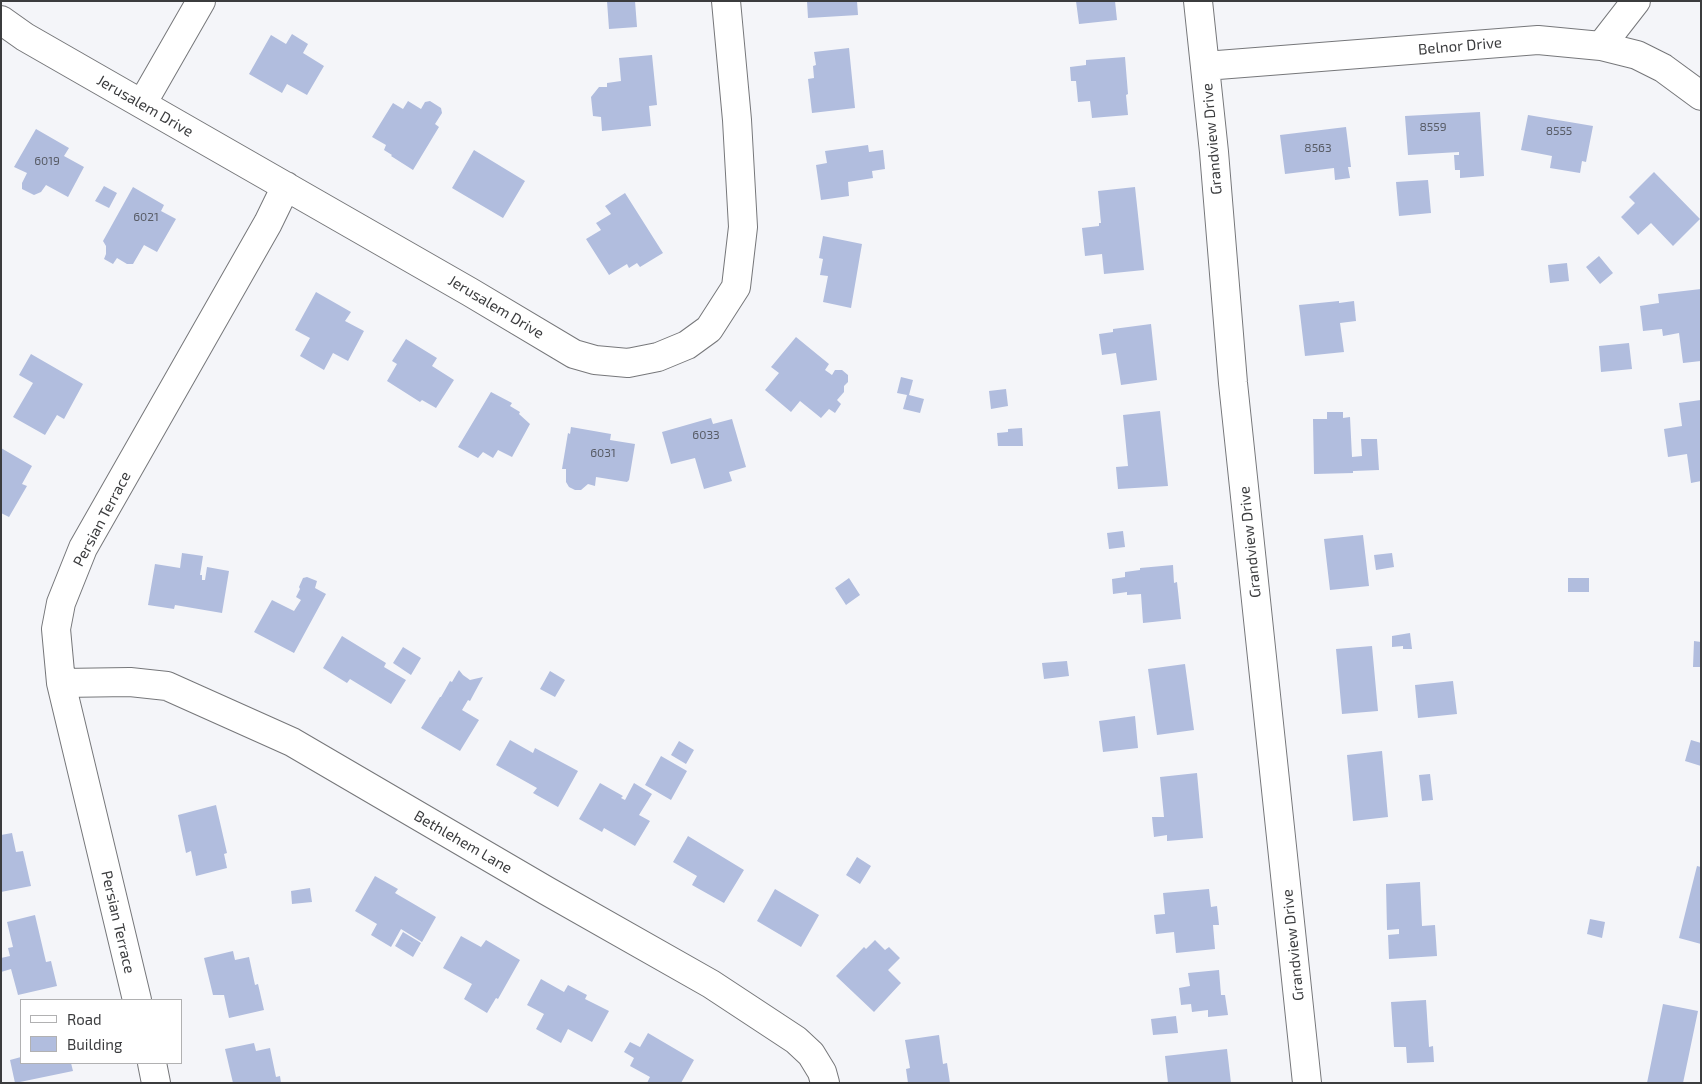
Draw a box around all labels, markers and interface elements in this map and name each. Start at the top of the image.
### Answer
street label: Belnor Drive [1417,33,1503,59]
street label: Jerusalem Drive [94,71,196,141]
street label: Grandview Drive [1198,82,1226,196]
house number: 8559 [1419,120,1447,134]
house number: 8555 [1546,124,1572,138]
house number: 8563 [1304,141,1332,155]
house number: 6019 [34,154,60,168]
house number: 6021 [133,210,159,224]
street label: Jerusalem Drive [445,271,547,343]
house number: 6033 [692,428,720,442]
house number: 6031 [590,446,616,460]
street label: Persian Terrace [69,468,135,570]
street label: Grandview Drive [1235,485,1265,599]
street label: Bethlehem Lane [411,807,515,877]
street label: Persian Terrace [97,869,139,975]
street label: Grandview Drive [1278,888,1308,1002]
legend [20,999,182,1064]
text: Road [67,1010,102,1028]
text: Building [67,1035,122,1053]

